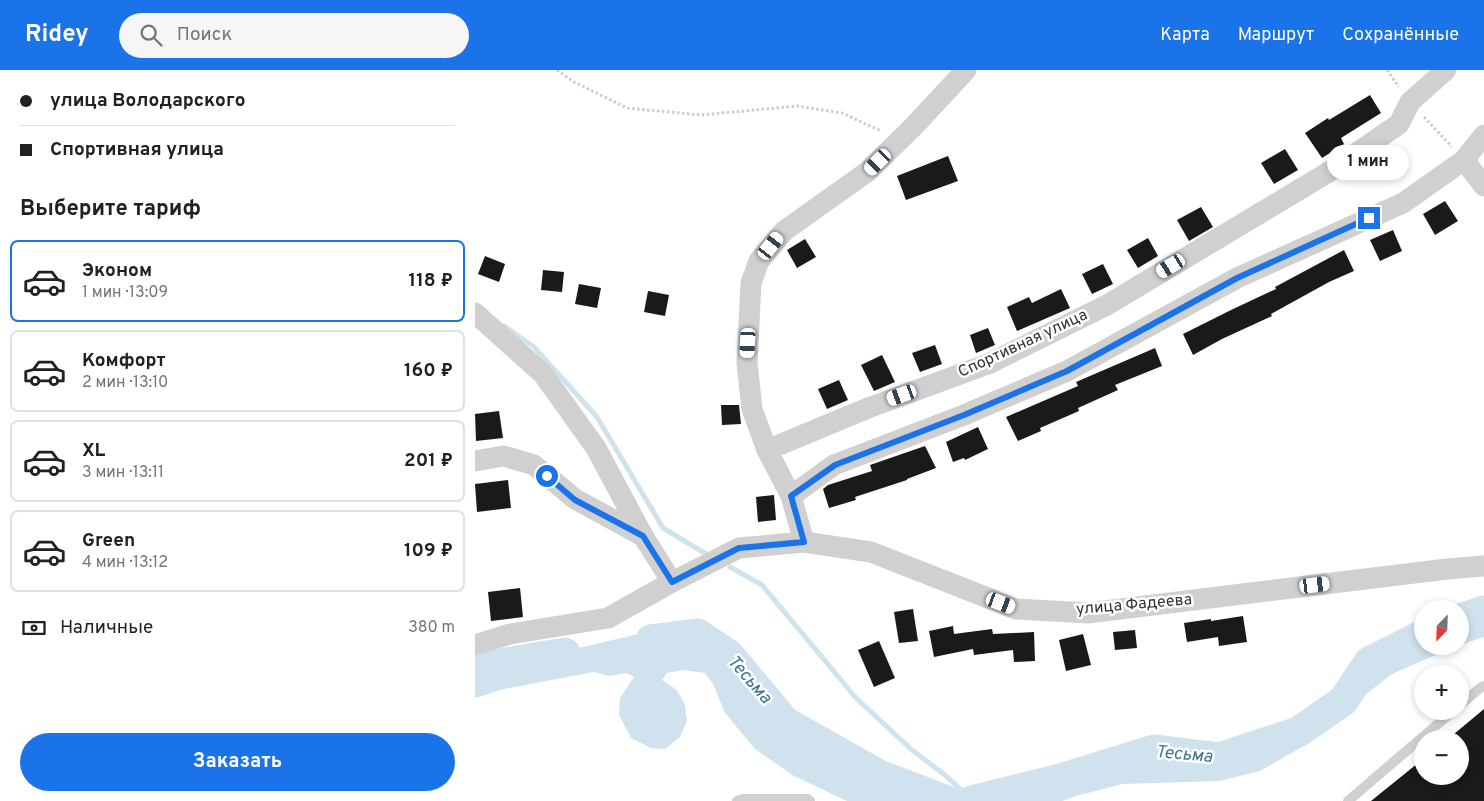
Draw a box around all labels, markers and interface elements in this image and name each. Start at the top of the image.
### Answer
search box [119,13,469,58]
text: Ridey [25,20,89,50]
icon: search [137,21,165,49]
text: Поиск [177,23,232,47]
text: Карта [1160,24,1210,47]
text: Маршрут [1238,24,1314,47]
text: Сохранённые [1342,24,1459,47]
text: улица Володарского [50,89,245,113]
text: Спортивная улица [50,138,224,162]
car [862,146,893,178]
callout: 1 мин [1328,146,1410,180]
text: 1 мин [1347,152,1389,172]
text: Выберите тариф [20,196,201,223]
route end [1358,207,1380,229]
car [755,230,786,262]
car [1154,252,1187,280]
icon: car [22,259,67,304]
text: Эконом [82,259,152,283]
text: 118 ₽ [409,269,453,293]
text: 1 мин · 13:09 [82,283,168,303]
street label: Спортивная улица [955,305,1091,383]
car [739,328,756,358]
icon: car [22,349,67,394]
text: Комфорт [82,349,165,373]
text: 160 ₽ [404,359,453,383]
text: 2 мин · 13:10 [82,373,168,393]
car [885,383,918,407]
icon: car [22,439,67,484]
text: XL [82,439,105,463]
text: 201 ₽ [404,449,453,473]
text: 3 мин · 13:11 [82,463,164,483]
route start [536,465,558,487]
icon: car [22,529,67,574]
text: Green [82,529,135,553]
text: 109 ₽ [404,539,453,563]
text: 4 мин · 13:12 [82,553,168,573]
car [1299,576,1330,594]
street label: улица Фадеева [1075,590,1193,620]
car [984,591,1017,615]
north arrow [1414,600,1469,655]
map controls [1414,600,1469,785]
icon: cash [20,614,48,642]
text: Наличные [60,616,153,640]
text: 380 m [408,618,455,638]
water label: Тесьма [722,651,777,710]
button: + [1414,665,1469,720]
button: − [1414,730,1469,785]
button: Заказать [20,733,455,791]
water label: Тесьма [1155,741,1214,769]

